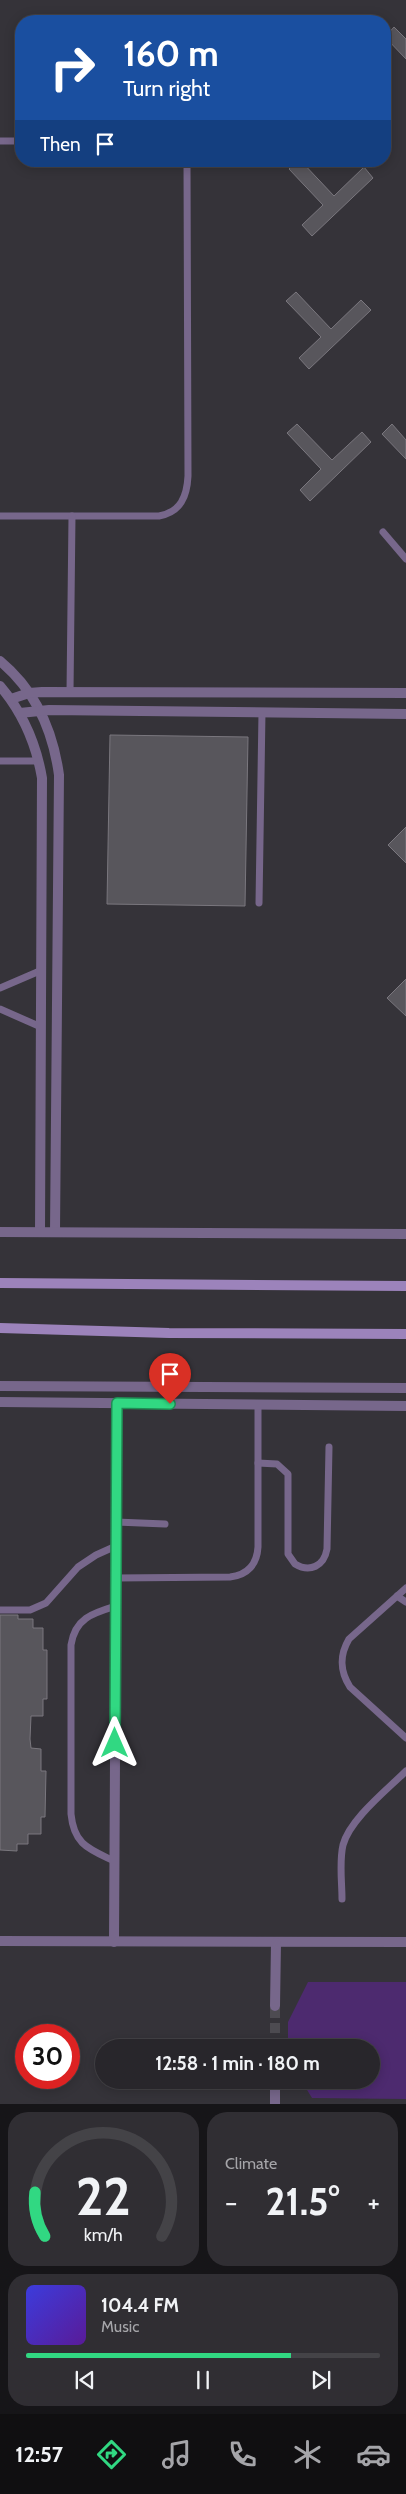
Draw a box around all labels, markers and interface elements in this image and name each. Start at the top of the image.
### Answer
text: 160 m [123,32,219,75]
icon: right [40,35,105,100]
text: Turn right [123,75,210,102]
icon: arrive [91,130,119,158]
text: Then [40,133,81,156]
pin [149,1353,191,1404]
icon: arrive [156,1360,184,1388]
position arrow [88,1716,140,1768]
speed limit sign: 30 [15,2024,80,2089]
text: 12:58 · 1 min · 180 m [155,2052,320,2075]
text: Climate [225,2154,277,2173]
text: 22 [76,2165,131,2228]
text: 21.5° [266,2178,339,2225]
text: − [225,2185,237,2219]
text: + [368,2185,380,2219]
text: km/h [84,2224,123,2245]
text: 104.4 FM [101,2294,179,2317]
text: Music [101,2317,139,2336]
icon: previous [71,2366,99,2394]
icon: pause [189,2366,217,2394]
icon: next [307,2366,335,2394]
icon: directions [94,2437,129,2472]
icon: music [159,2437,194,2472]
icon: phone [225,2437,260,2472]
icon: climate [290,2437,325,2472]
icon: car [356,2437,391,2472]
text: 12:57 [15,2441,63,2468]

